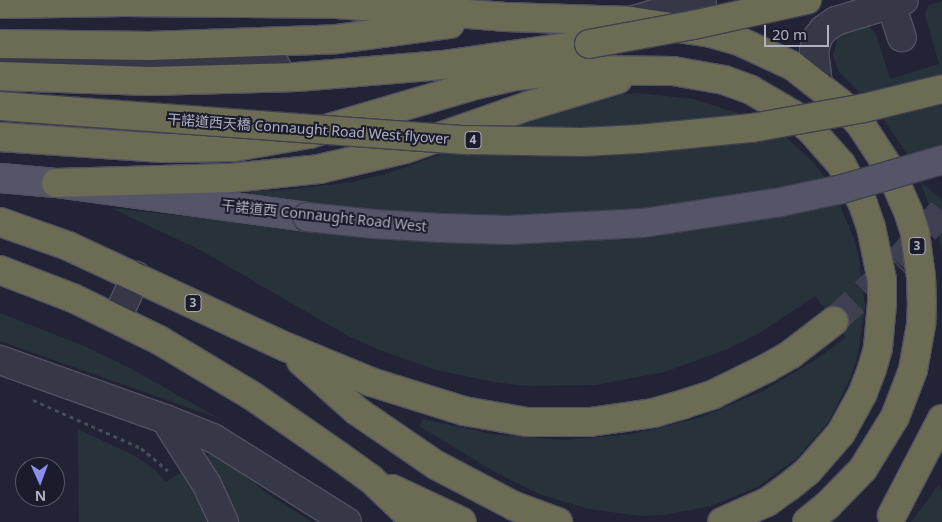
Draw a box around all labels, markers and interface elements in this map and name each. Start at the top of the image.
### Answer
scale bar [767,15,832,47]
text: 20 m [772,24,807,44]
street label: 干諾道西天橋 Connaught Road West flyover [166,111,450,147]
road number: 4 [464,130,482,150]
street label: 干諾道西 Connaught Road West [220,197,428,235]
road number: 3 [908,237,926,256]
road number: 3 [184,294,202,312]
north arrow [15,457,65,507]
text: N [34,487,47,506]

